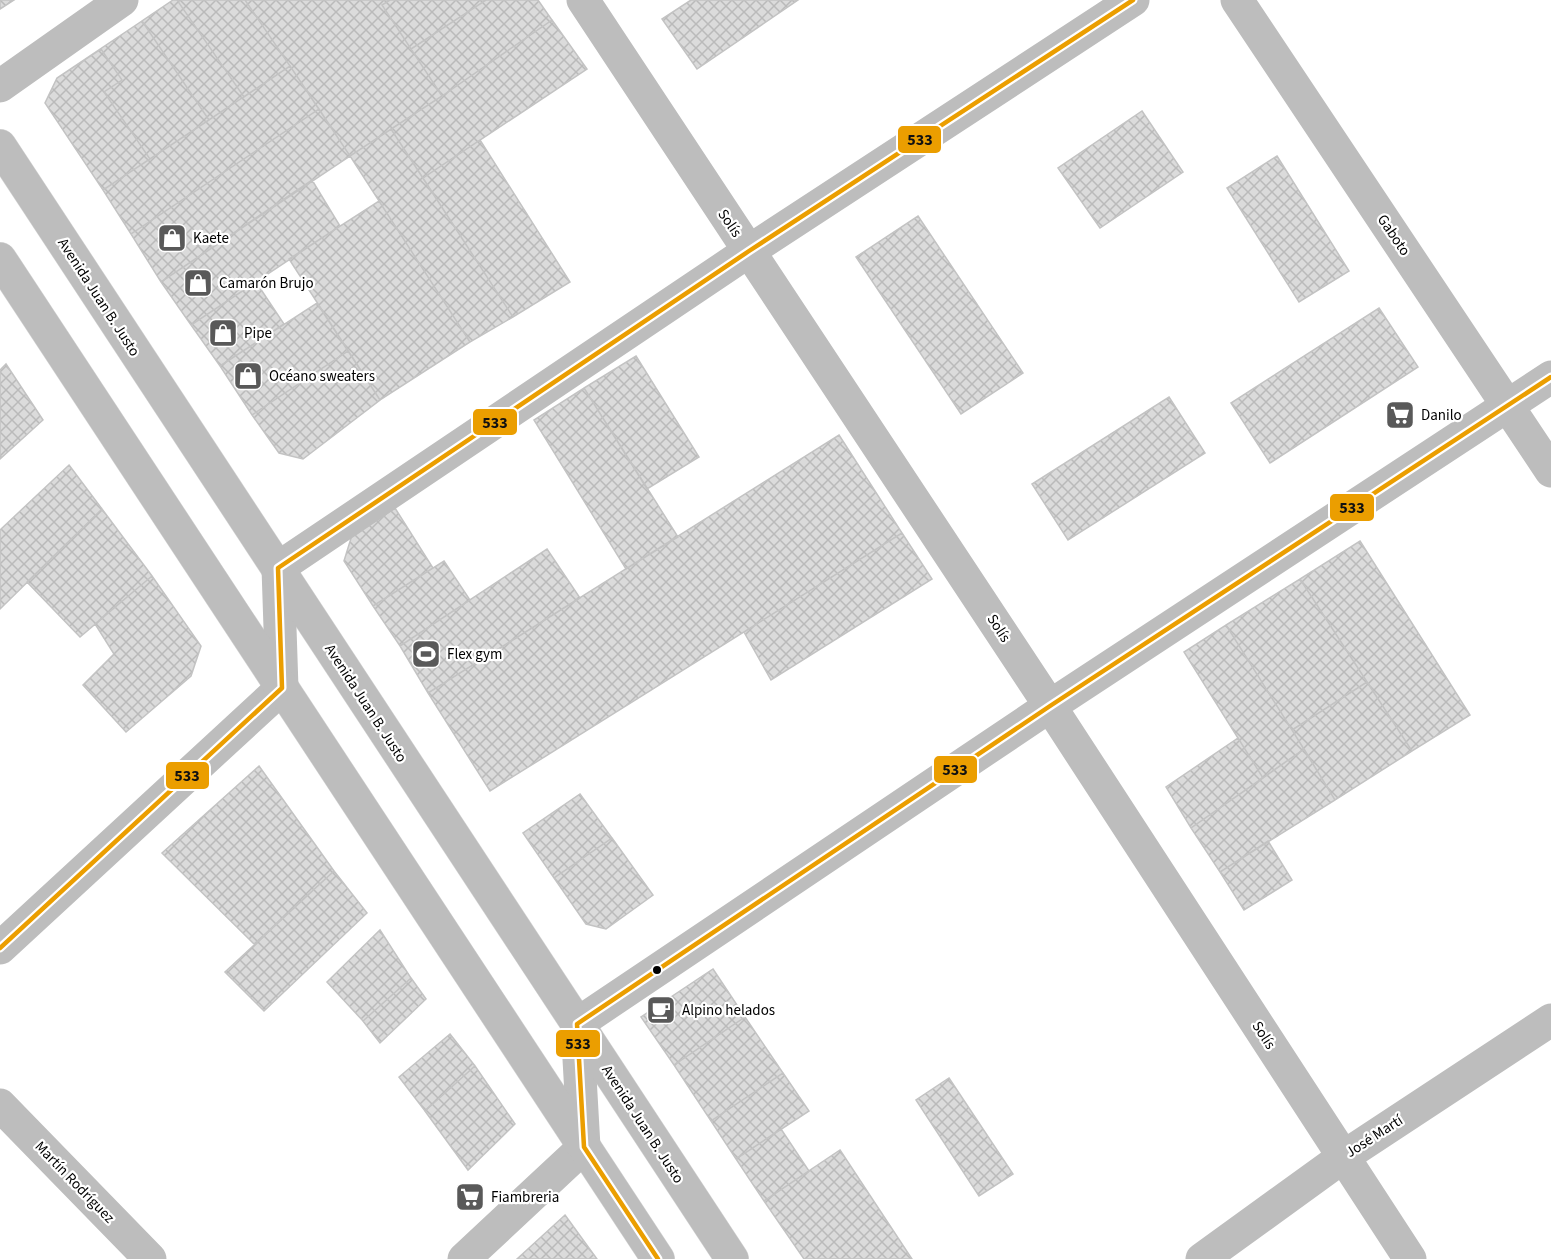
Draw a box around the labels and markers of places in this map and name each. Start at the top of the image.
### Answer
shop icon: Kaete [156,222,188,254]
place label: Kaete [193,228,229,249]
shop icon: Camarón Brujo [182,267,214,299]
place label: Camarón Brujo [219,273,314,294]
shop icon: Pipe [207,317,239,349]
place label: Pipe [244,323,272,344]
shop icon: Océano sweaters [232,360,264,392]
place label: Océano sweaters [269,366,375,387]
supermarket icon: Danilo [1384,399,1416,431]
place label: Danilo [1421,405,1462,426]
sports icon: Flex gym [410,638,442,670]
place label: Flex gym [447,644,502,665]
unlabelled marker [651,964,663,976]
cafe icon: Alpino helados [645,994,677,1026]
place label: Alpino helados [682,1000,775,1021]
supermarket icon: Fiambreria [454,1181,486,1213]
place label: Fiambreria [491,1187,559,1208]

